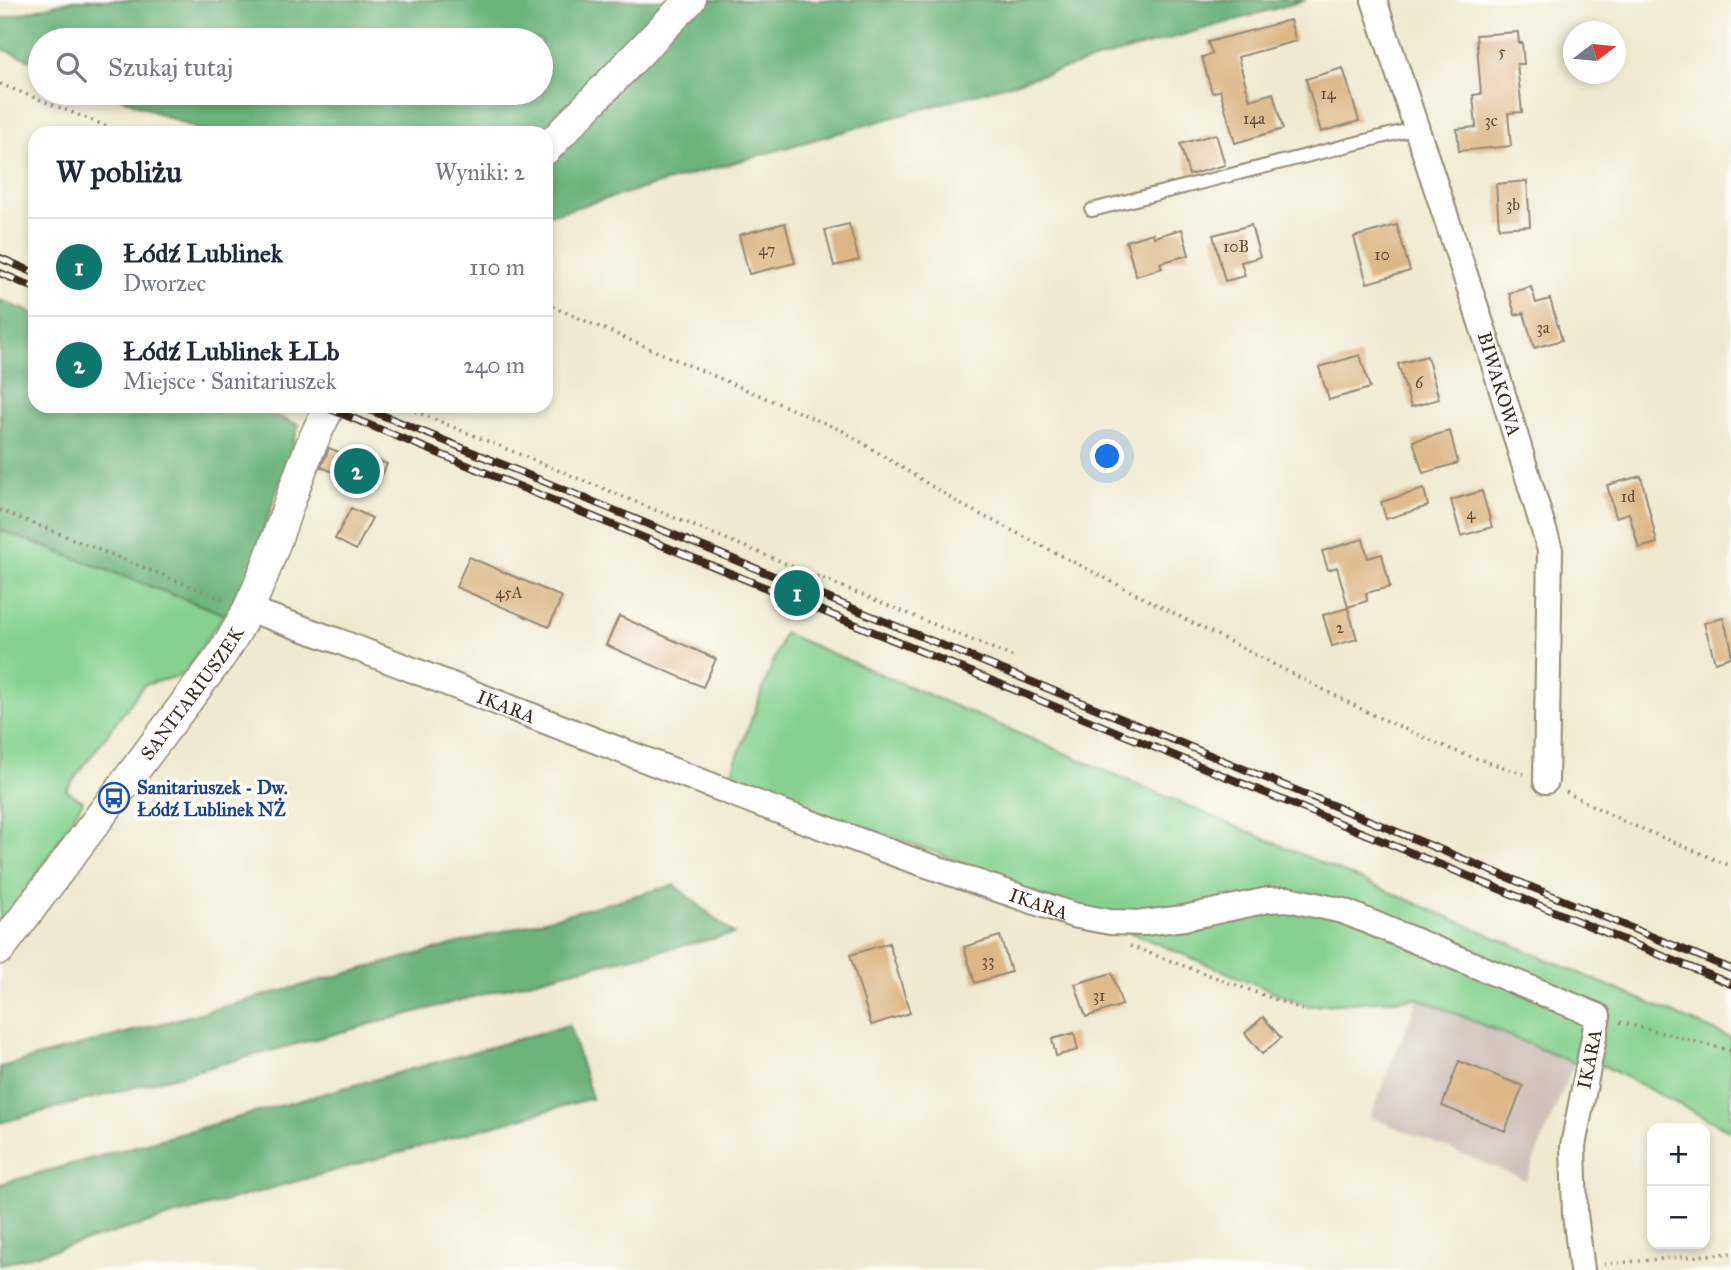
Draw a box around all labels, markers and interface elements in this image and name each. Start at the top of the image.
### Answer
north arrow [1563,21,1626,84]
search box [28,28,553,105]
house number: 5 [1498,42,1506,61]
icon: search [52,48,90,86]
text: Szukaj tutaj [108,51,233,83]
house number: 14 [1320,84,1337,103]
house number: 14a [1243,109,1265,128]
house number: 3c [1484,111,1498,130]
text: W pobliżu [56,154,182,190]
text: Wyniki: 2 [435,158,525,186]
house number: 3b [1506,195,1520,214]
text: Łódź Lublinek [123,237,283,269]
house number: 10B [1223,237,1249,256]
house number: 47 [759,240,775,259]
house number: 10 [1374,245,1390,264]
text: 1 [74,253,84,281]
text: 110 m [469,253,525,281]
text: Dworzec [123,269,206,297]
house number: 3a [1536,318,1550,337]
street label: BIWAKOWA [1473,329,1526,439]
text: Łódź Lublinek ŁLb [123,335,339,367]
text: 2 [73,351,85,379]
text: 240 m [463,351,525,379]
text: Miejsce · Sanitariuszek [123,367,336,395]
house number: 6 [1415,373,1424,392]
your location [1090,439,1124,473]
pin: 2 [334,445,380,497]
house number: 1d [1621,487,1635,506]
house number: 4 [1467,504,1477,523]
pin: 1 [774,567,820,619]
house number: 45A [495,583,523,602]
house number: 2 [1336,618,1344,637]
street label: SANITARIUSZEK [136,622,249,764]
street label: IKARA [474,685,539,728]
place label: Sanitariuszek - Dw. Łódź Lublinek NŻ [137,776,288,821]
bus stop icon: Sanitariuszek - Dw. Łódź Lublinek NŻ [97,781,131,815]
street label: IKARA [1006,883,1071,925]
house number: 33 [982,951,994,970]
house number: 31 [1093,986,1105,1005]
street label: IKARA [1572,1027,1607,1091]
map controls [1647,1123,1710,1249]
button: + [1647,1123,1710,1186]
button: − [1647,1186,1710,1249]

